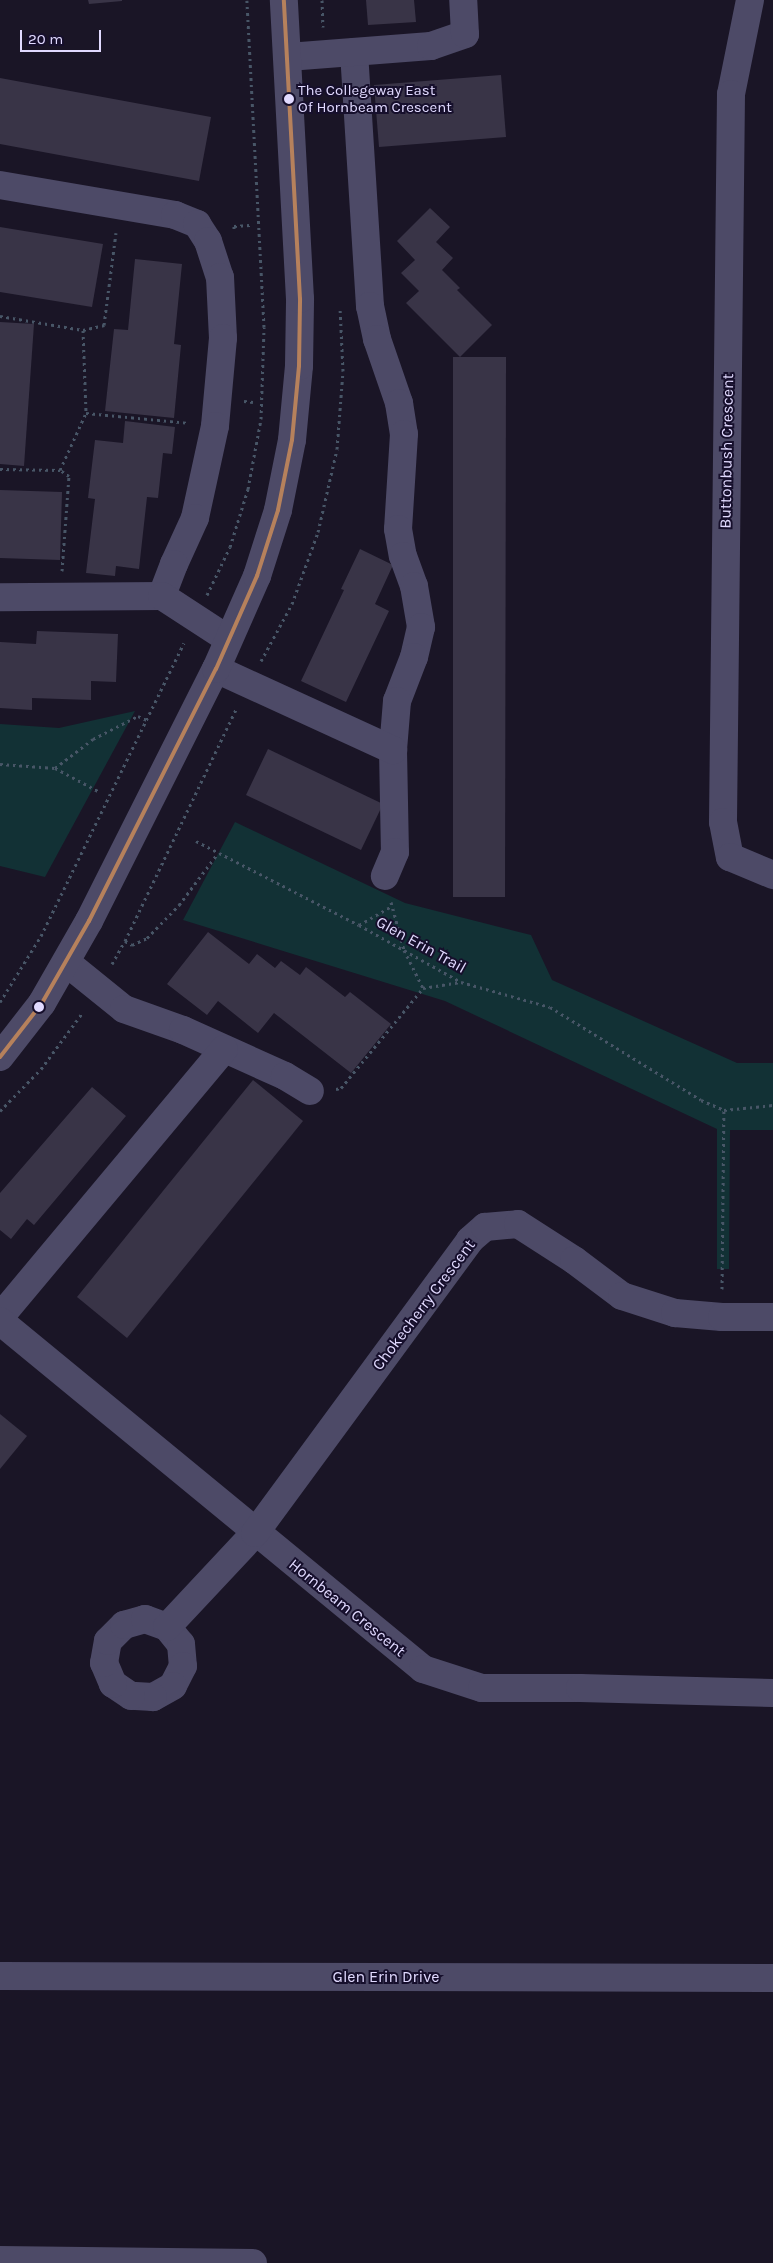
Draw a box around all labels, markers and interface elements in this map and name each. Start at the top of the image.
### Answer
scale bar [22,20,104,52]
text: 20 m [28,30,63,48]
place label: The Collegeway East Of Hornbeam Crescent [298,81,452,116]
marker: The Collegeway East Of Hornbeam Crescent [284,94,294,104]
street label: Buttonbush Crescent [716,373,738,529]
street label: Glen Erin Trail [373,912,469,978]
unlabelled marker [34,1002,44,1012]
street label: Chokecherry Crescent [369,1236,479,1374]
street label: Hornbeam Crescent [285,1555,409,1661]
street label: Glen Erin Drive [333,1967,439,1987]

